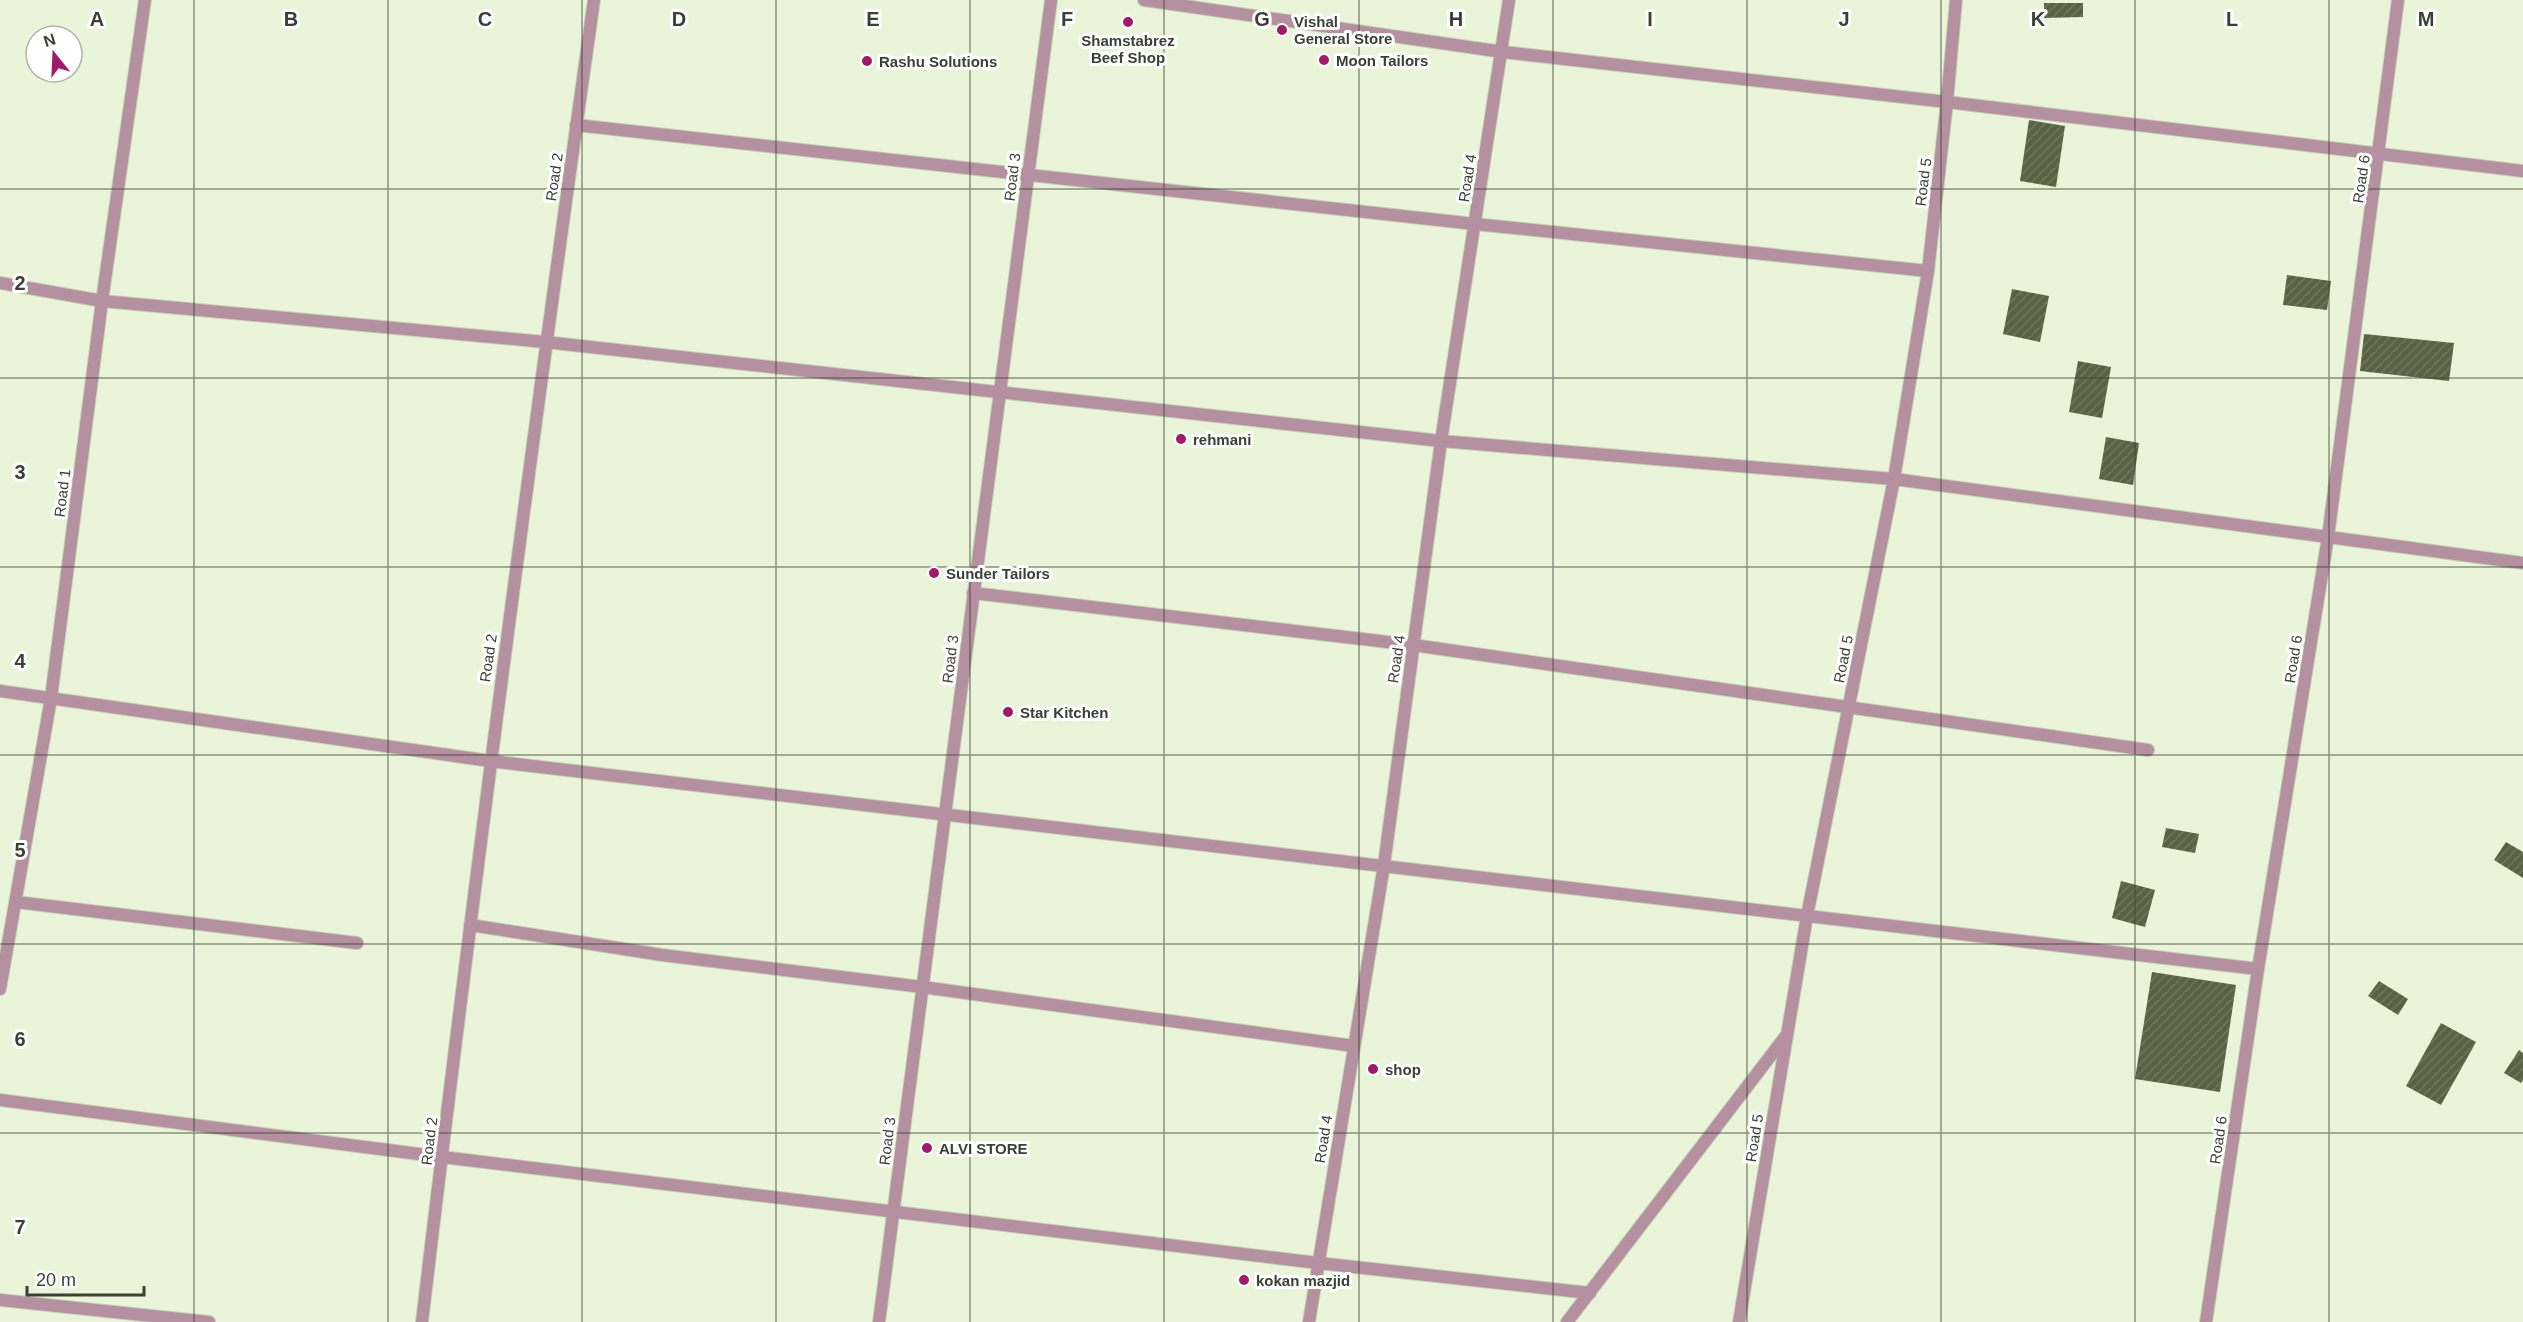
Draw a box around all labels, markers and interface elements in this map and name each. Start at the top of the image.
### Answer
text: A [90,8,104,30]
text: B [284,8,298,30]
text: C [478,8,492,30]
text: D [672,8,686,30]
text: E [866,8,880,30]
text: F [1061,8,1073,30]
text: G [1254,8,1270,30]
text: H [1449,8,1463,30]
text: I [1647,8,1653,30]
text: J [1838,8,1850,30]
text: K [2031,8,2046,30]
text: L [2226,8,2238,30]
text: M [2418,8,2434,30]
place label: Vishal General Store [1294,13,1392,47]
marker: Shamstabrez Beef Shop [1121,15,1135,29]
marker: Vishal General Store [1275,23,1289,37]
north arrow [24,24,84,84]
text: N [41,30,58,50]
place label: Shamstabrez Beef Shop [1081,32,1175,66]
place label: Moon Tailors [1336,52,1428,69]
place label: Rashu Solutions [879,53,997,70]
marker: Moon Tailors [1317,53,1331,67]
marker: Rashu Solutions [860,54,874,68]
street label: Road 2 [542,152,566,202]
street label: Road 3 [1001,152,1023,202]
street label: Road 4 [1455,153,1479,203]
street label: Road 6 [2349,154,2373,204]
street label: Road 5 [1912,157,1934,207]
text: 2 [14,272,26,294]
place label: rehmani [1193,431,1251,448]
marker: rehmani [1174,432,1188,446]
text: 3 [14,461,26,483]
street label: Road 1 [51,468,73,518]
place label: Sunder Tailors [946,565,1050,582]
marker: Sunder Tailors [927,566,941,580]
street label: Road 2 [476,633,500,683]
street label: Road 3 [939,634,961,684]
street label: Road 4 [1384,634,1408,684]
street label: Road 5 [1830,634,1856,684]
street label: Road 6 [2281,634,2305,684]
text: 4 [14,650,26,672]
place label: Star Kitchen [1020,704,1108,721]
marker: Star Kitchen [1001,705,1015,719]
text: 5 [14,839,26,861]
text: 6 [14,1028,26,1050]
place label: shop [1385,1061,1421,1078]
marker: shop [1366,1062,1380,1076]
street label: Road 5 [1742,1113,1766,1163]
street label: Road 4 [1311,1114,1335,1164]
street label: Road 6 [2206,1115,2230,1165]
street label: Road 2 [418,1116,440,1166]
street label: Road 3 [876,1116,898,1166]
place label: ALVI STORE [939,1140,1028,1157]
marker: ALVI STORE [920,1141,934,1155]
text: 7 [14,1216,26,1238]
scale bar [27,1259,144,1297]
text: 20 m [36,1270,76,1290]
place label: kokan mazjid [1256,1272,1350,1289]
marker: kokan mazjid [1237,1273,1251,1287]

